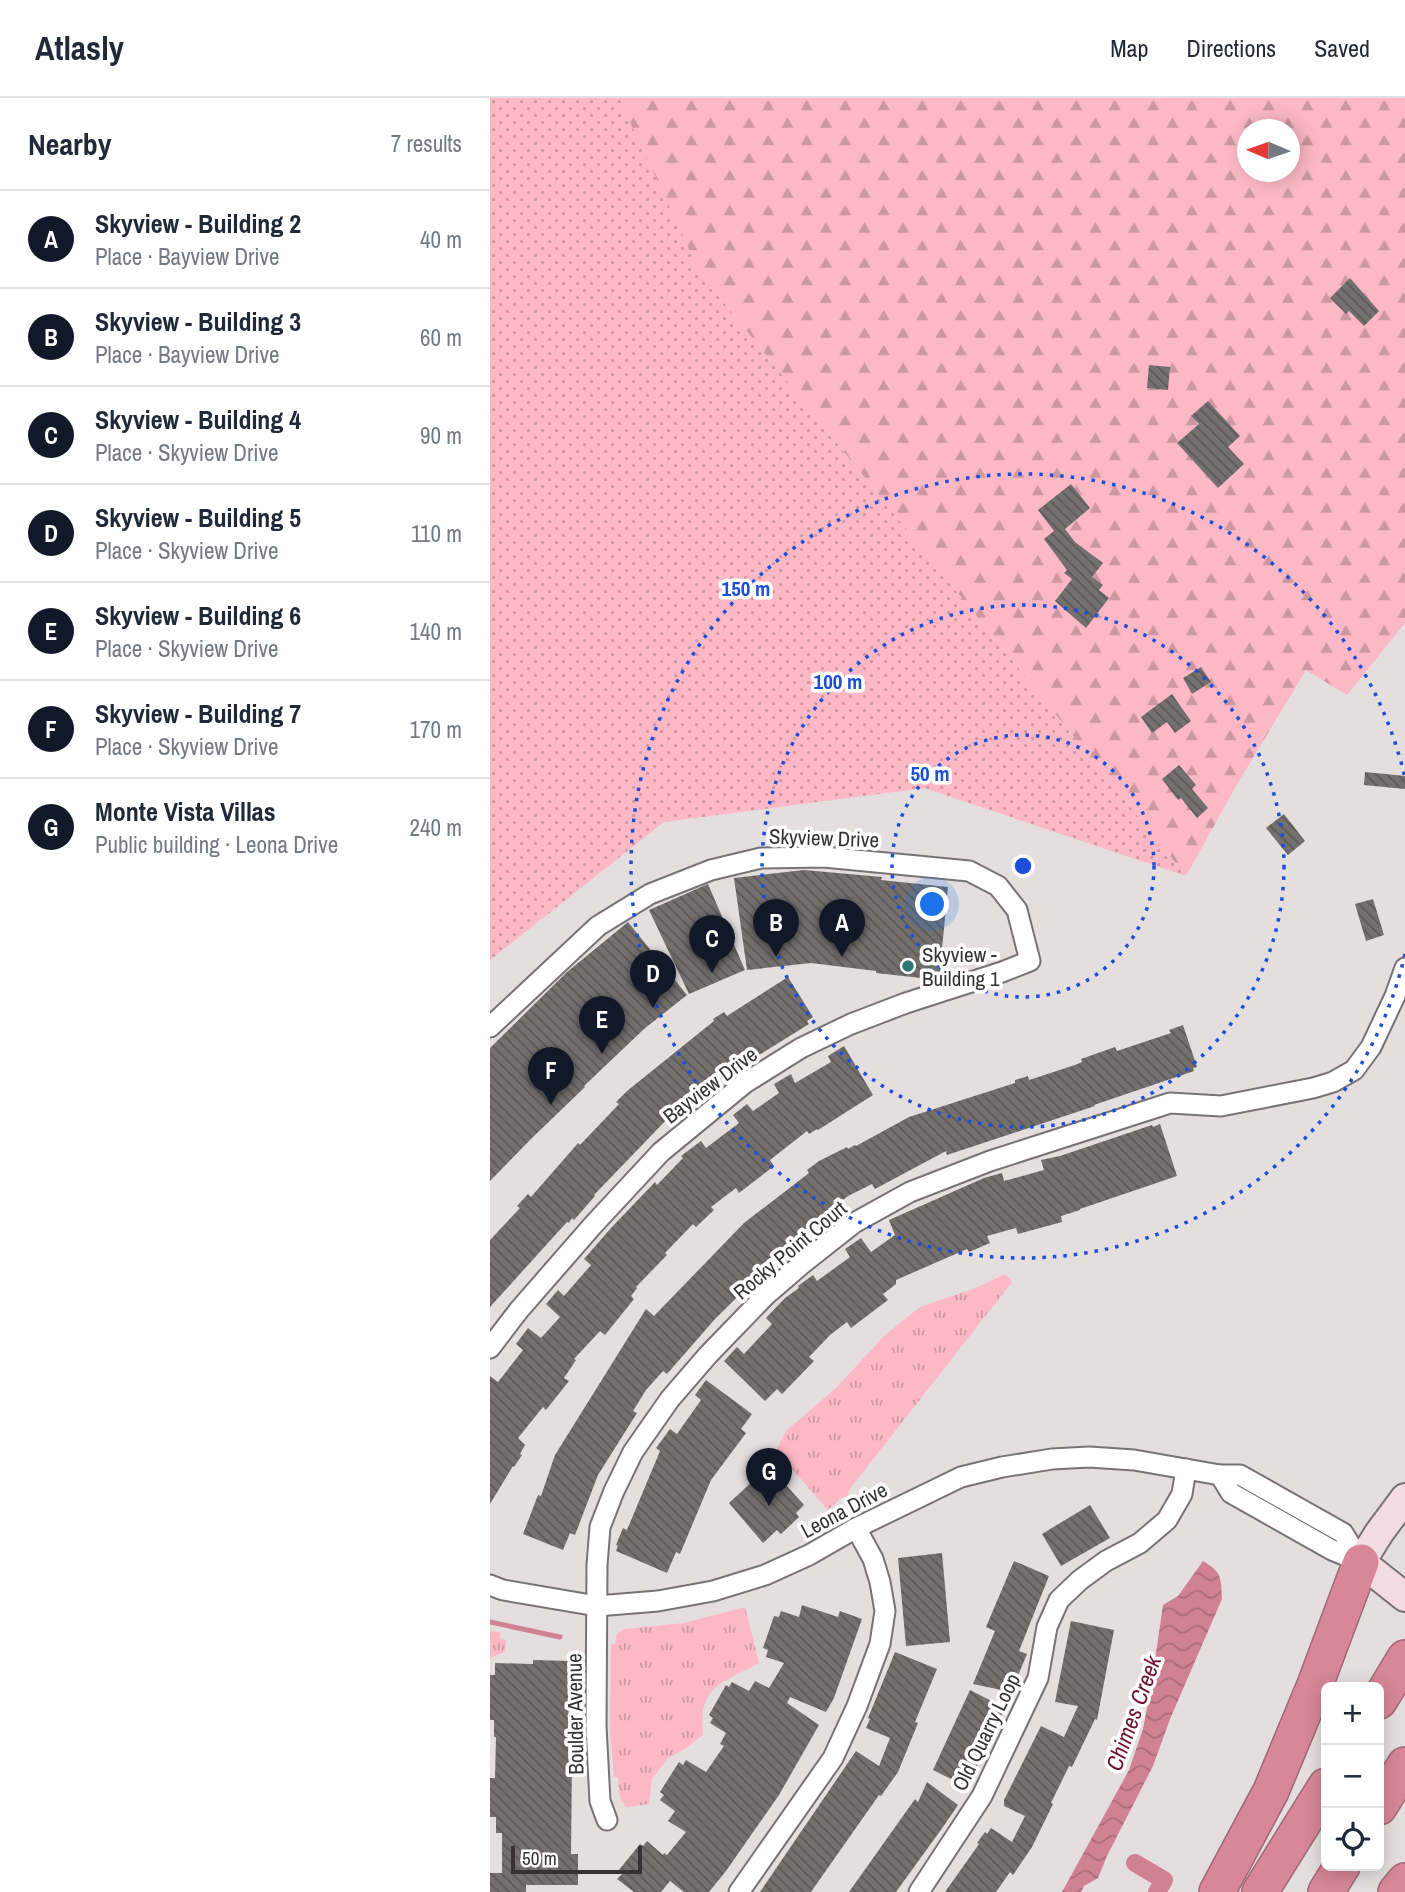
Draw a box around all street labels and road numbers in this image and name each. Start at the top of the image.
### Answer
street label: Skyview Drive [769,822,879,854]
street label: Bayview Drive [657,1040,763,1130]
street label: Rocky Point Court [727,1194,853,1306]
street label: Leona Drive [796,1475,892,1545]
street label: Boulder Avenue [559,1653,591,1775]
street label: Old Quarry Loop [945,1668,1027,1796]

